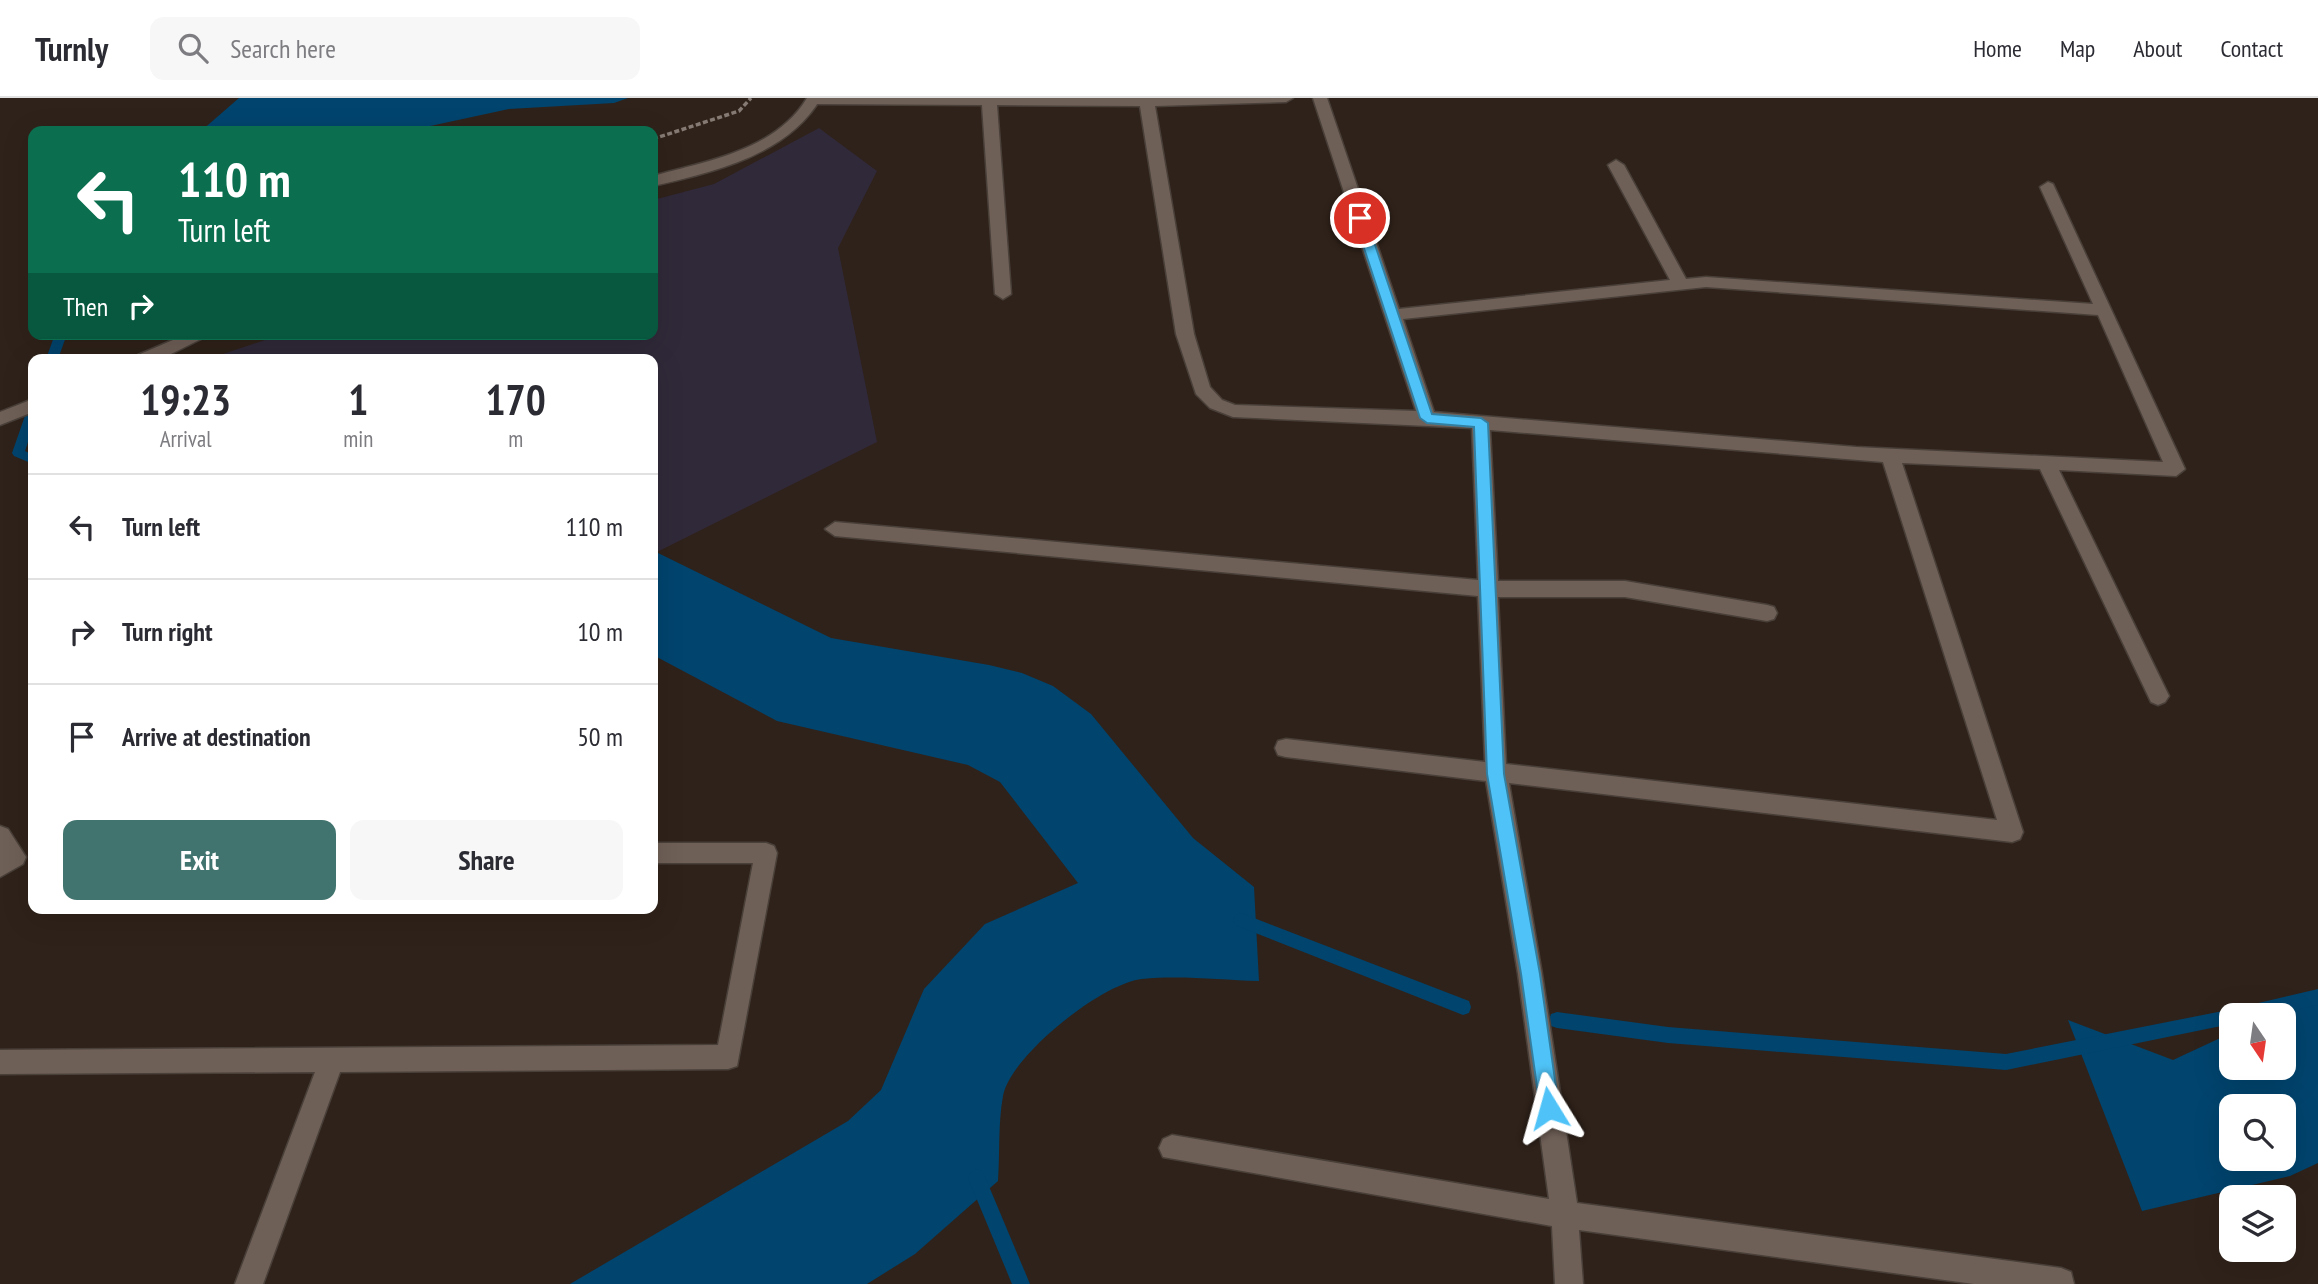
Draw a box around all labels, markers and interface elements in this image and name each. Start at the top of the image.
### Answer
search box [150,17,640,80]
text: Turnly [35,27,108,70]
icon: search [174,29,212,67]
text: Search here [230,32,336,65]
text: Home [1973,33,2022,64]
text: Map [2060,33,2095,64]
text: About [2133,33,2182,64]
text: Contact [2220,33,2283,64]
text: 110 m [178,147,291,211]
icon: left [63,154,154,245]
pin [1330,188,1390,248]
icon: arrive [1341,199,1379,237]
text: Turn left [178,209,270,251]
icon: right [122,287,160,325]
text: Then [63,290,108,323]
text: 19:23 [140,372,231,427]
text: 1 [348,372,368,427]
text: 170 [486,372,546,427]
text: Arrival [160,424,212,453]
text: min [343,424,373,453]
text: m [508,424,523,453]
icon: left [63,508,101,546]
text: Turn left [122,510,200,543]
text: 110 m [565,510,623,543]
icon: right [63,613,101,651]
text: Turn right [122,615,213,648]
text: 10 m [577,615,623,648]
icon: arrive [63,718,101,756]
text: Arrive at destination [122,720,311,753]
text: 50 m [577,720,623,753]
button: Exit [63,820,336,900]
button: Share [350,820,623,900]
north arrow [2219,1003,2296,1080]
map controls [2219,1003,2296,1262]
position arrow [1512,1071,1586,1145]
button: search [2219,1094,2296,1171]
button: layers [2219,1185,2296,1262]

